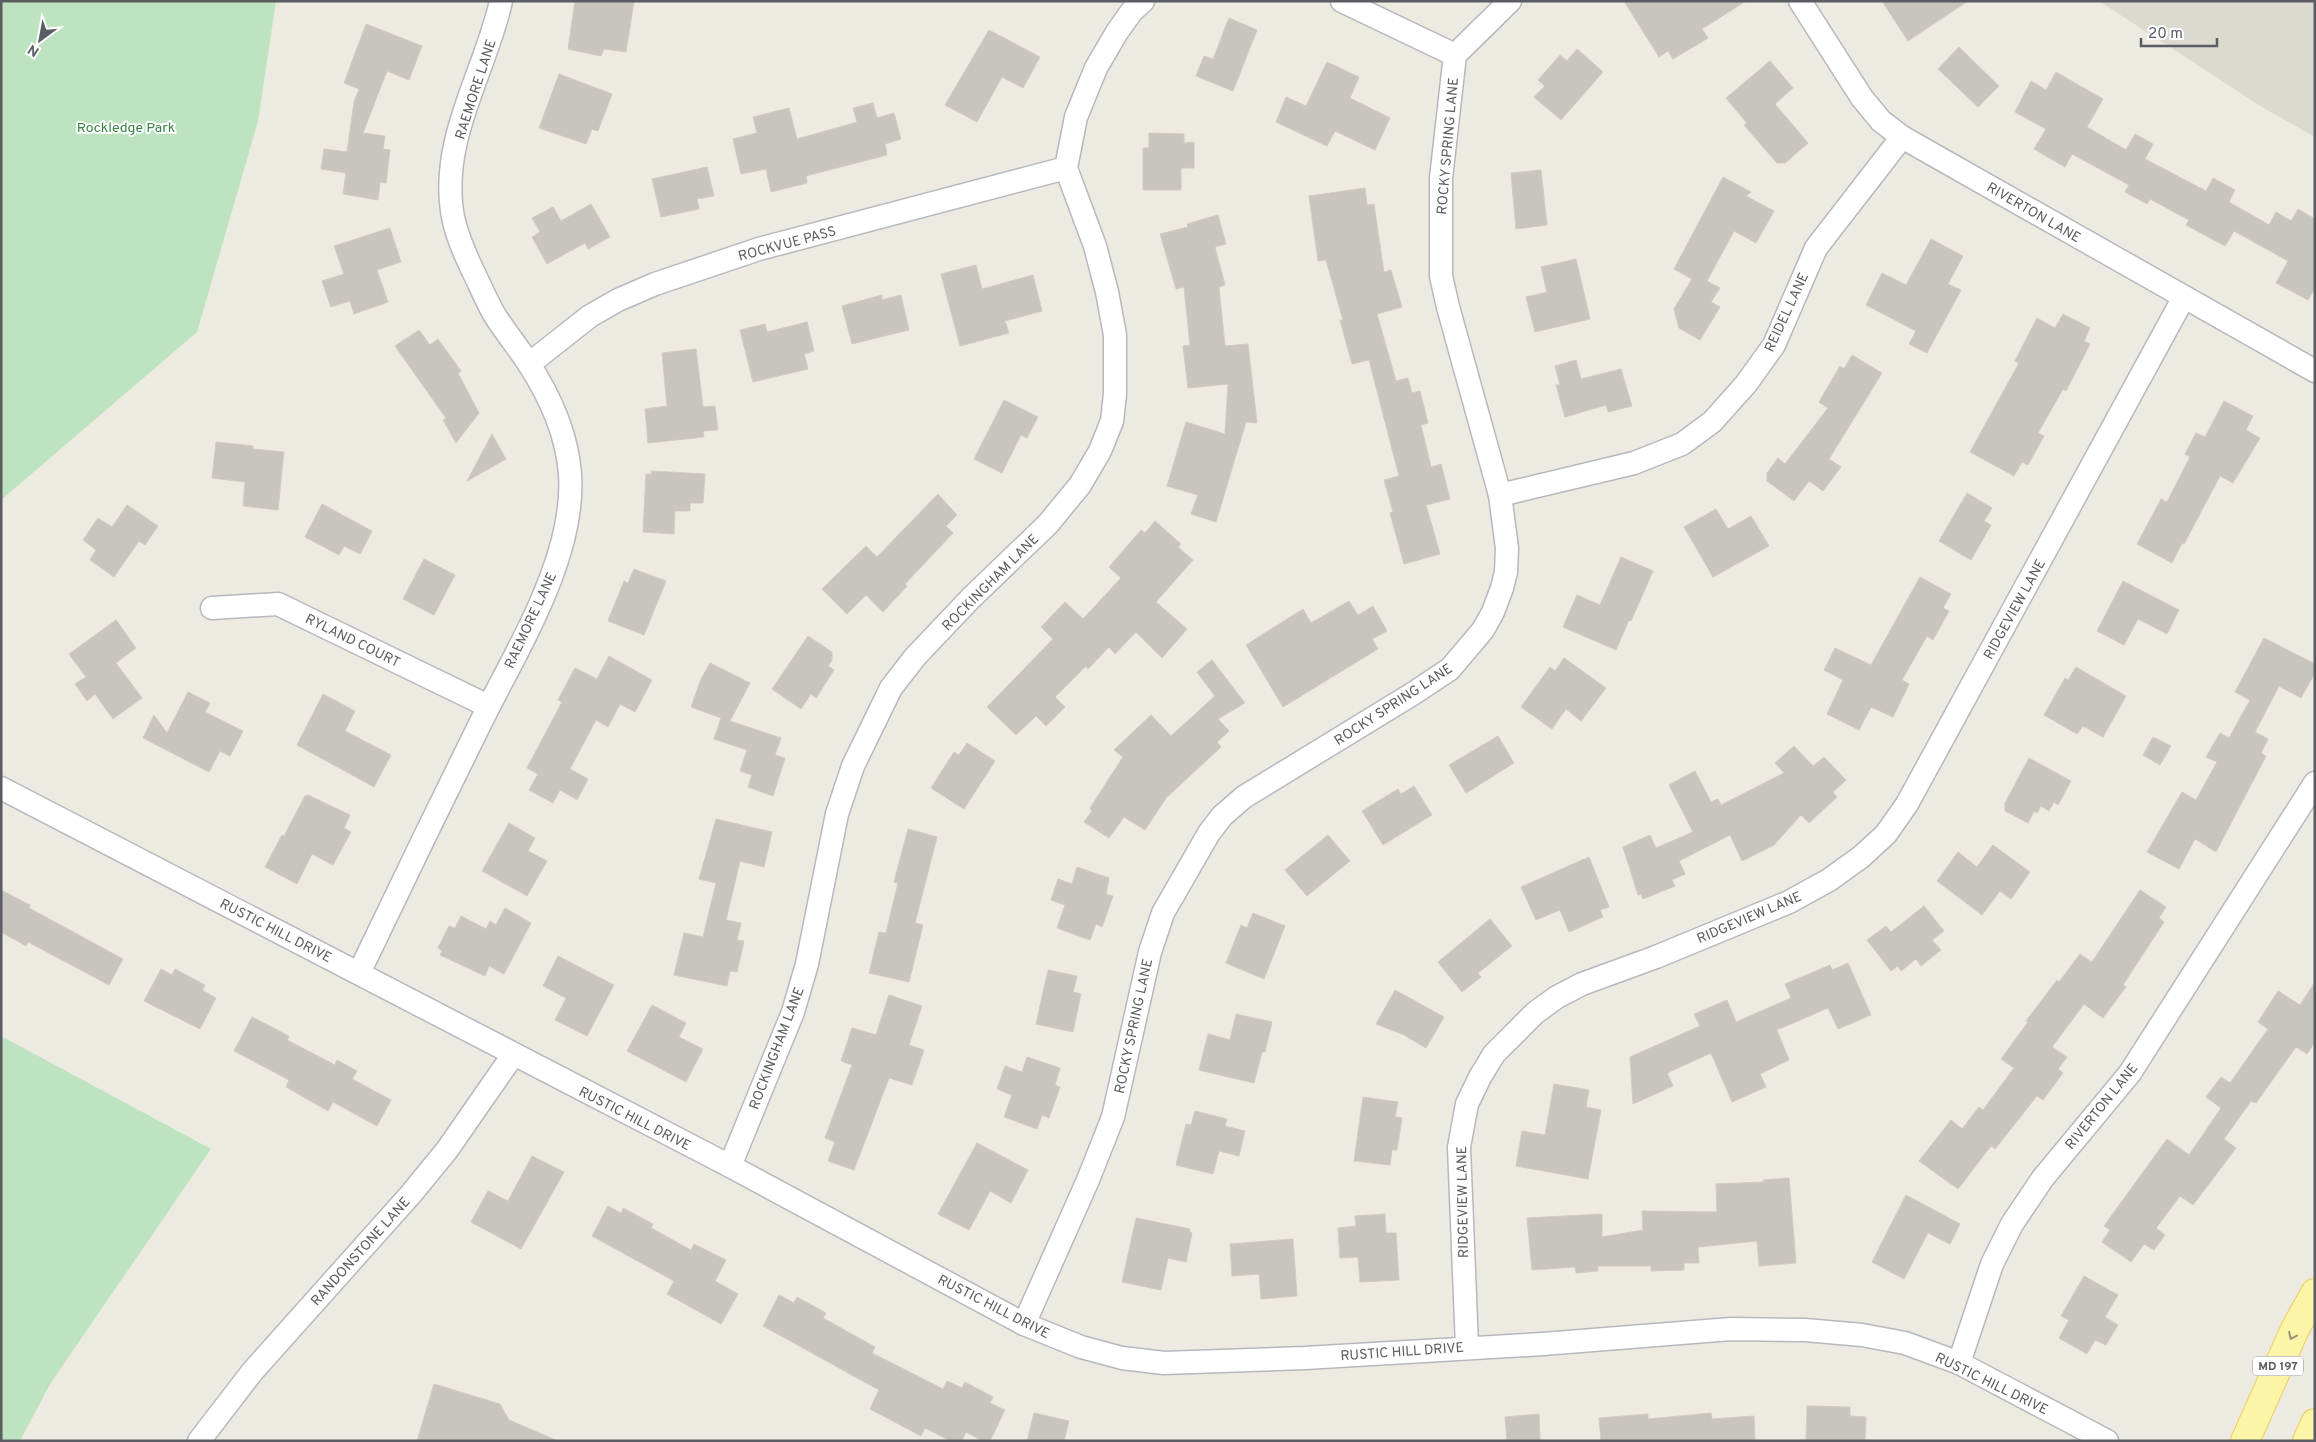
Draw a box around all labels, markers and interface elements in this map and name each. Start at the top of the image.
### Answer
north arrow [15,15,65,65]
scale bar [2141,15,2217,47]
text: 20 m [2148,25,2183,44]
street label: RAEMORE LANE [452,37,501,142]
text: N [25,40,43,60]
street label: ROCKY SPRING LANE [1434,77,1463,215]
park label: Rockledge Park [77,120,175,137]
street label: RIVERTON LANE [1983,179,2083,247]
street label: ROCKVUE PASS [737,223,838,266]
street label: REIDEL LANE [1762,270,1813,355]
street label: ROCKINGHAM LANE [939,531,1043,635]
street label: RIDGEVIEW LANE [1981,557,2050,663]
street label: RAEMORE LANE [502,570,561,672]
street label: RYLAND COURT [302,611,403,672]
street label: ROCKY SPRING LANE [1332,661,1456,750]
street label: RIDGEVIEW LANE [1695,889,1805,948]
street label: RUSTIC HILL DRIVE [216,896,334,967]
street label: ROCKY SPRING LANE [1112,957,1157,1095]
street label: ROCKINGHAM LANE [746,985,809,1112]
street label: RIVERTON LANE [2062,1060,2142,1153]
street label: RUSTIC HILL DRIVE [575,1084,693,1155]
street label: RIDGEVIEW LANE [1454,1146,1473,1258]
street label: RANDONSTONE LANE [308,1194,414,1310]
street label: RUSTIC HILL DRIVE [934,1272,1052,1343]
one-way arrow [2288,1331,2298,1340]
street label: RUSTIC HILL DRIVE [1340,1340,1464,1365]
street label: RUSTIC HILL DRIVE [1932,1350,2051,1419]
road number: MD 197 [2253,1356,2303,1375]

